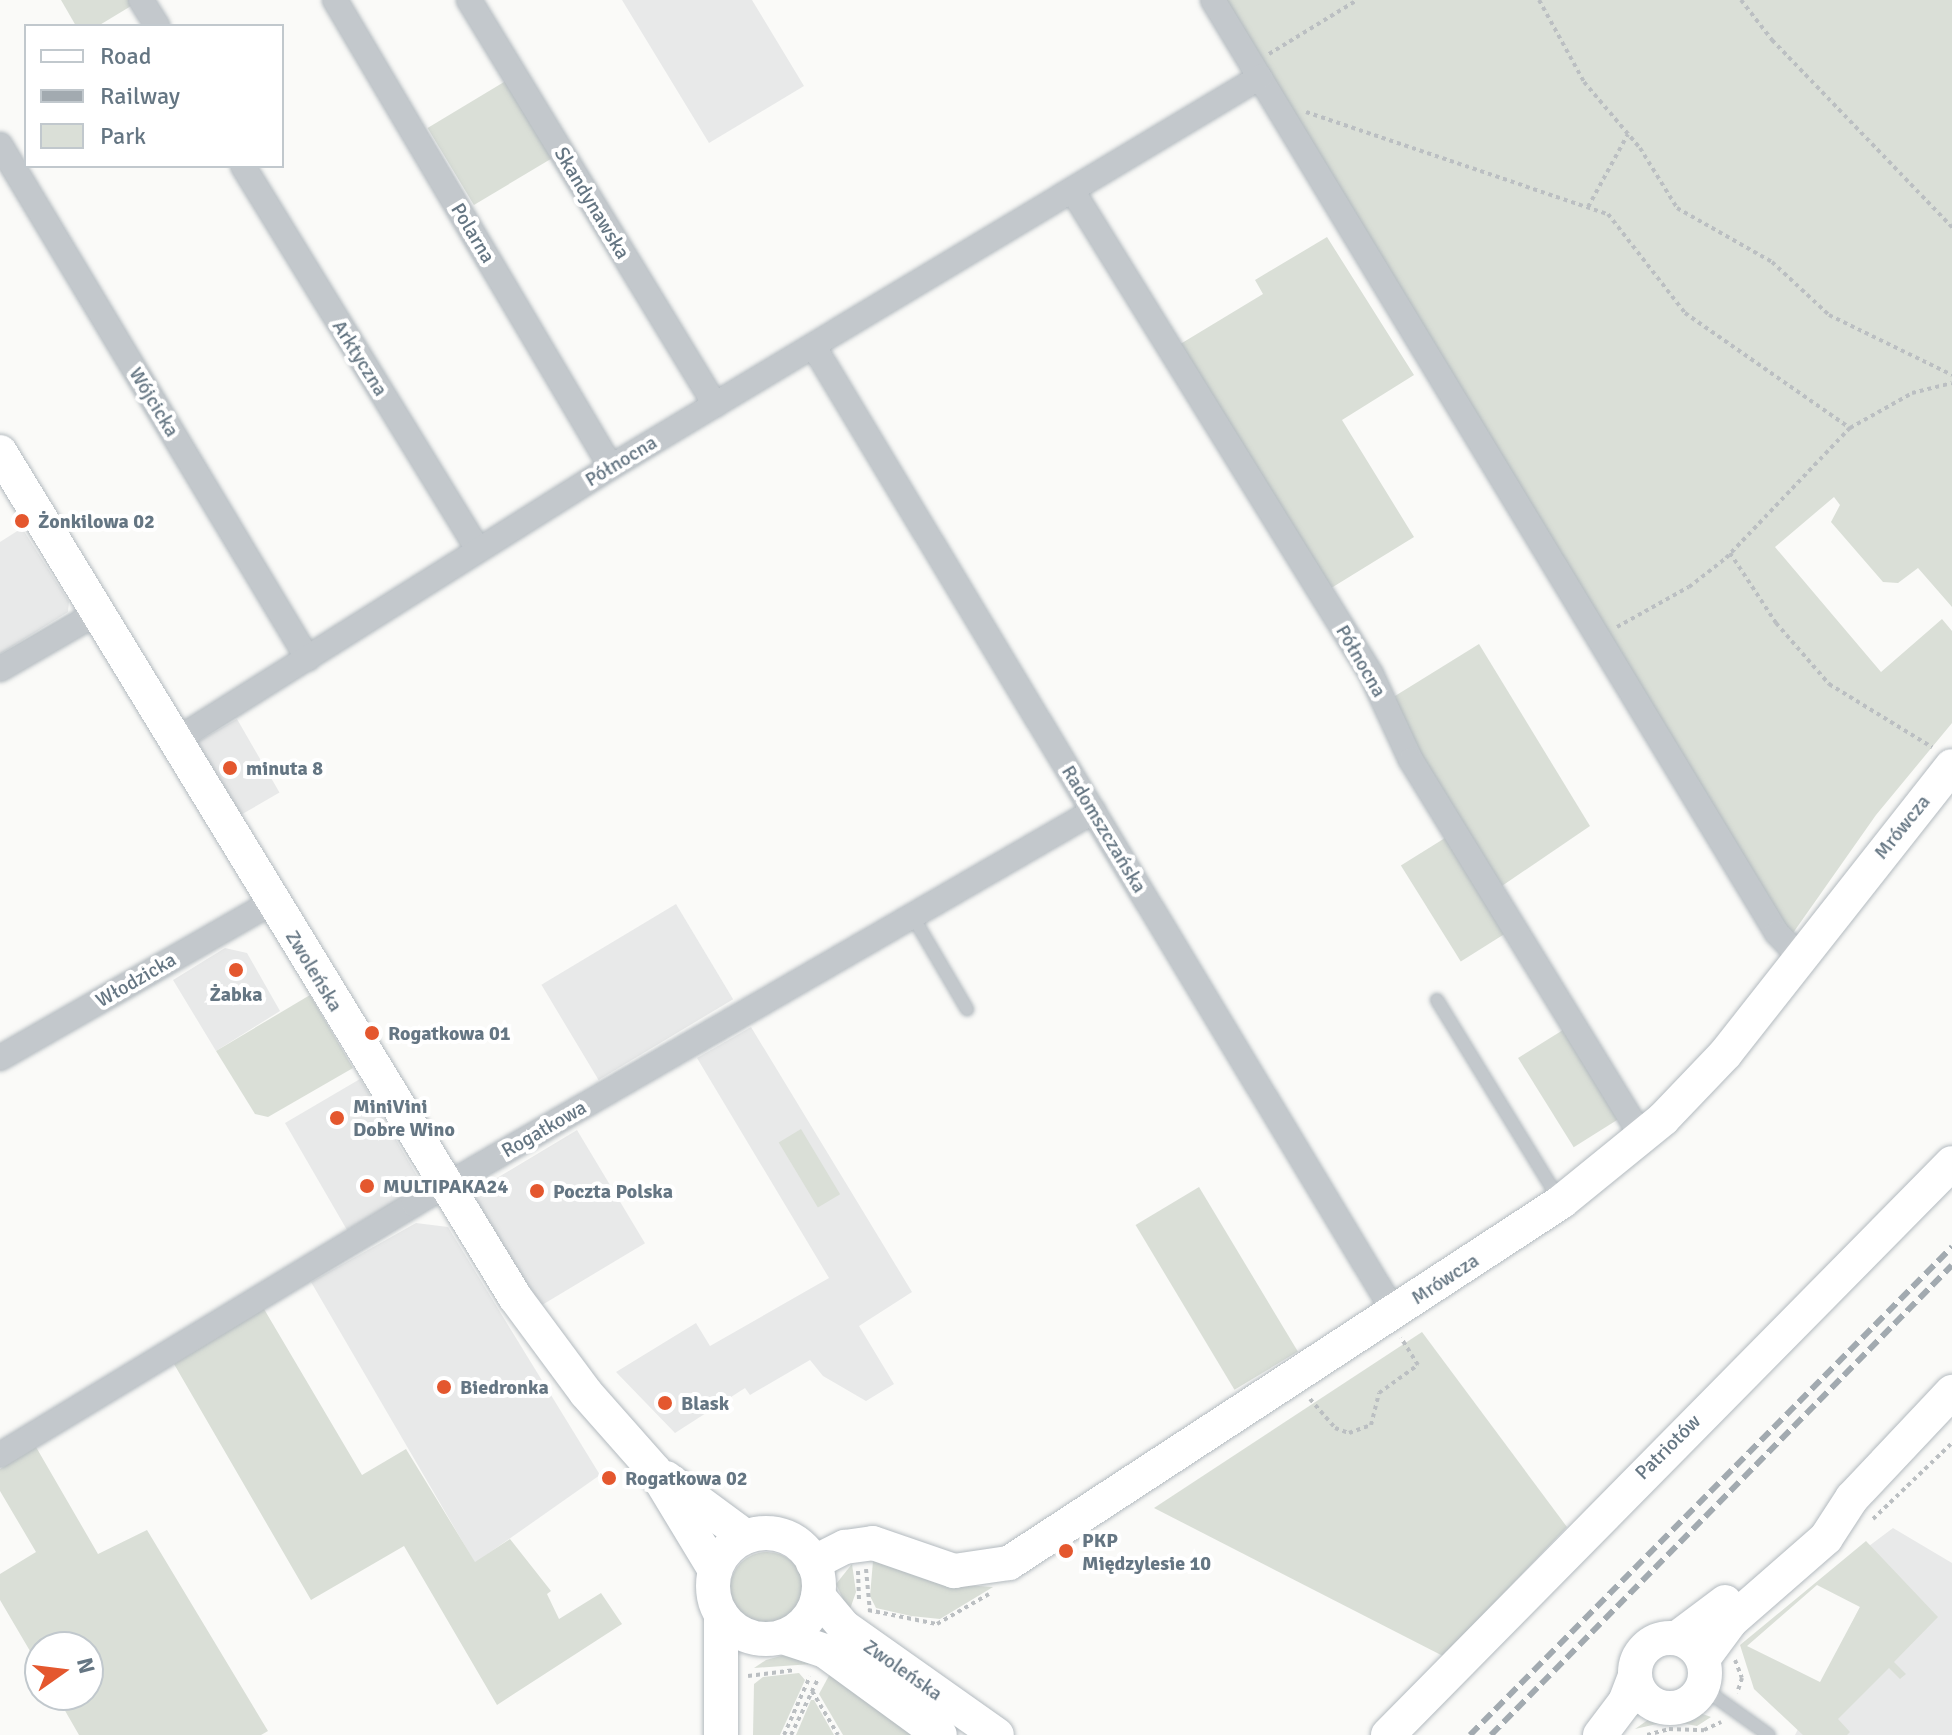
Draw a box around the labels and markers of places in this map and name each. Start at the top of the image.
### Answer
place label: Żonkilowa 02 [38,509,155,533]
marker: Żonkilowa 02 [13,512,31,530]
place label: minuta 8 [246,756,323,780]
marker: minuta 8 [221,759,239,777]
marker: Żabka [227,961,245,979]
place label: Żabka [209,982,263,1006]
place label: Rogatkowa 01 [388,1021,511,1045]
marker: Rogatkowa 01 [363,1024,381,1042]
place label: MiniVini Dobre Wino [353,1094,455,1141]
marker: MiniVini Dobre Wino [328,1109,346,1127]
place label: MULTIPAKA24 [383,1174,508,1198]
marker: MULTIPAKA24 [358,1177,376,1195]
place label: Poczta Polska [553,1179,673,1203]
marker: Poczta Polska [528,1182,546,1200]
place label: Biedronka [460,1375,549,1399]
marker: Biedronka [435,1378,453,1396]
place label: Blask [681,1391,729,1415]
marker: Blask [656,1394,674,1412]
place label: Rogatkowa 02 [625,1466,748,1490]
marker: Rogatkowa 02 [600,1469,618,1487]
place label: PKP Międzylesie 10 [1082,1528,1211,1575]
marker: PKP Międzylesie 10 [1057,1542,1075,1560]

